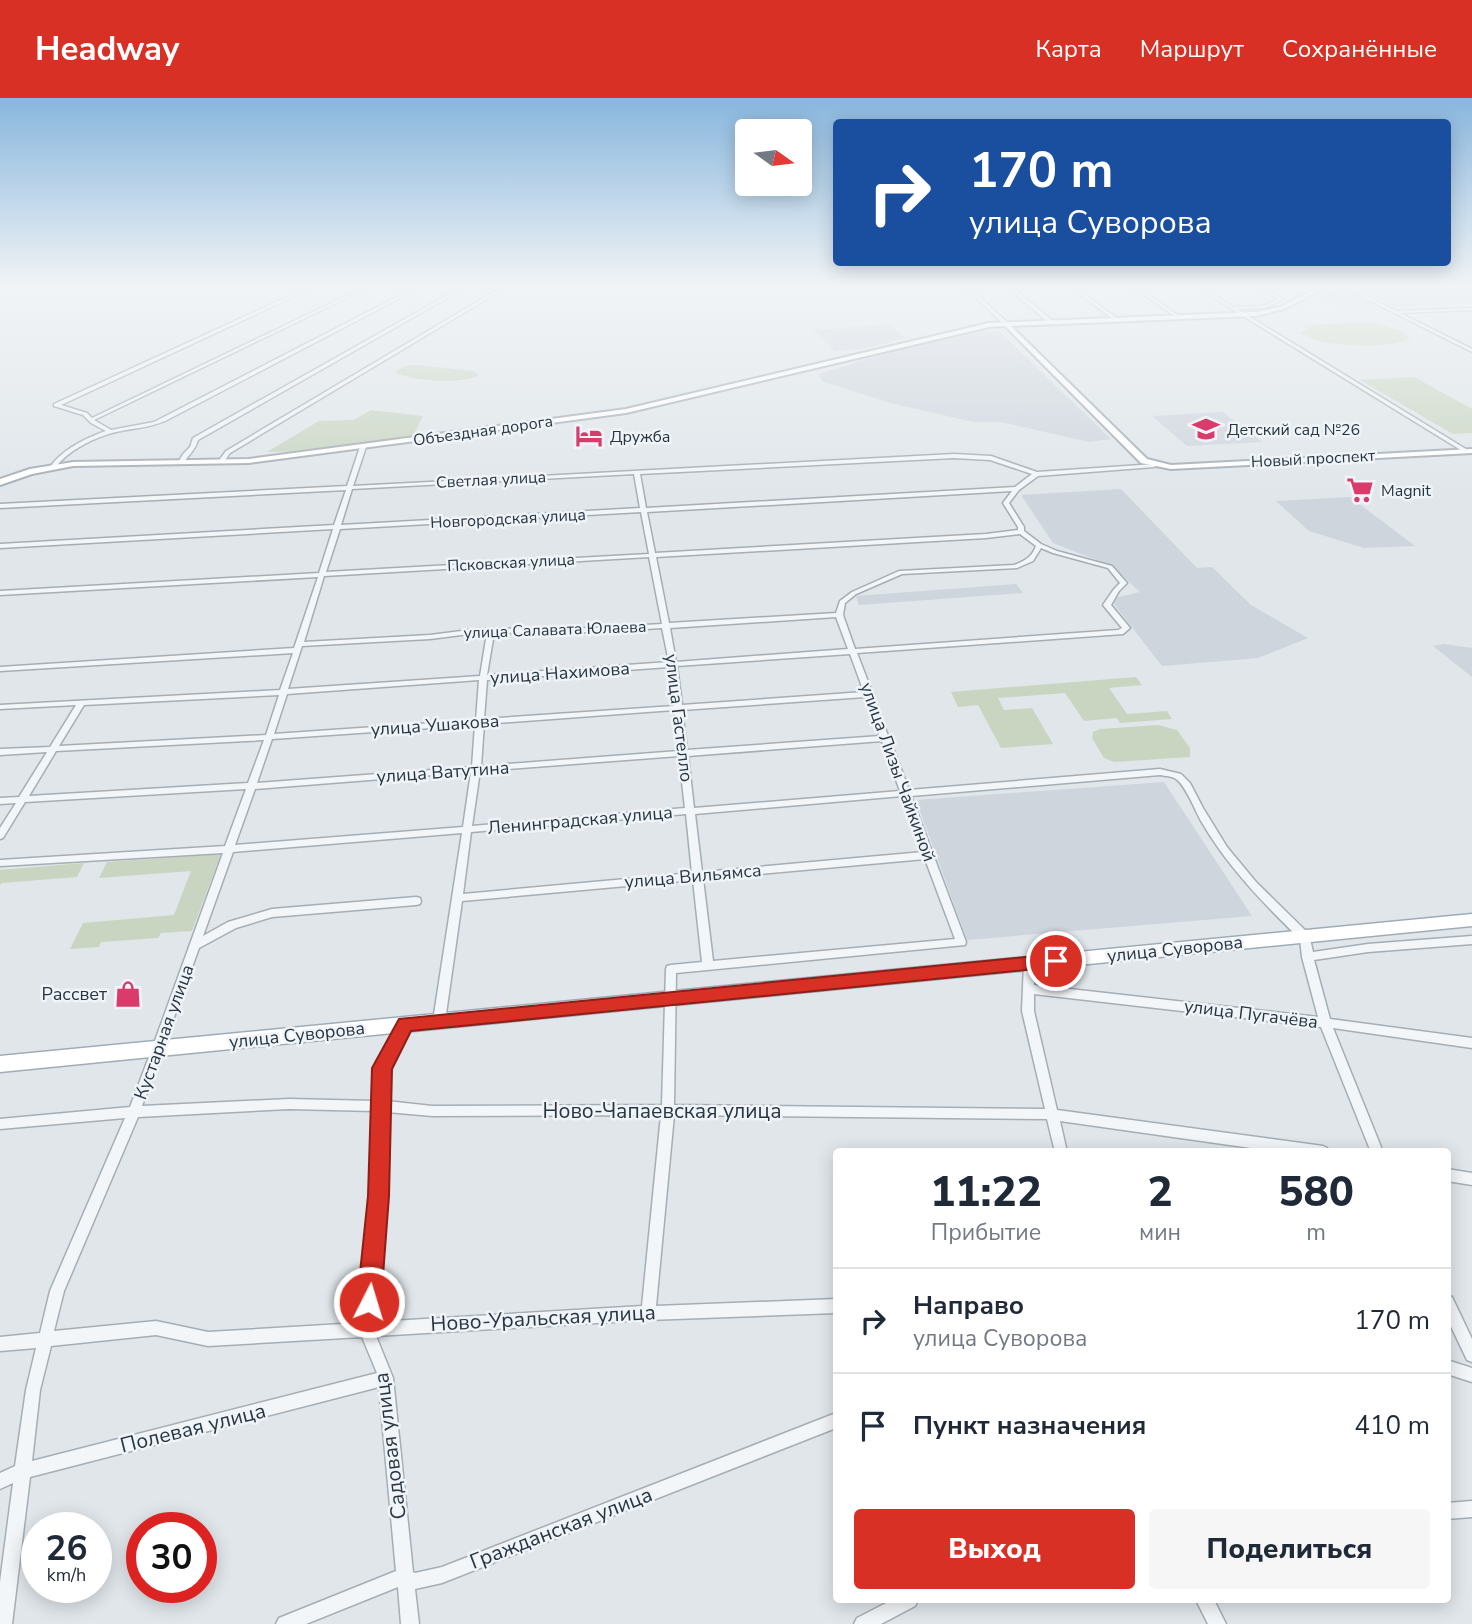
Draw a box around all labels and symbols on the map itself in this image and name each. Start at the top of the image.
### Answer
north arrow [735,119,812,196]
street label: Объездная дорога [412,410,554,452]
school or university icon: Детский сад №26 [1191,414,1221,444]
place label: Детский сад №26 [1227,419,1360,441]
hotel icon: Дружба [574,421,604,451]
place label: Дружба [610,426,670,448]
street label: Новый проспект [1250,445,1376,473]
street label: Светлая улица [435,466,547,494]
supermarket icon: Magnit [1345,475,1375,505]
place label: Magnit [1381,480,1431,502]
street label: Новгородская улица [430,504,587,534]
street label: Псковская улица [447,549,575,577]
street label: улица Салавата Юлаева [463,616,647,644]
street label: улица Гастелло [659,653,699,783]
street label: улица Нахимова [489,656,631,690]
street label: улица Лизы Чайкиной [854,679,942,865]
street label: улица Ушакова [370,709,500,741]
street label: улица Ватутина [376,755,510,789]
street label: Ленинградская улица [486,800,674,840]
street label: улица Вильямса [623,858,763,894]
street label: улица Суворова [1106,930,1244,968]
pin [1026,931,1086,991]
street label: Кустарная улица [128,961,200,1103]
shop icon: Рассвет [113,979,143,1009]
place label: Рассвет [41,982,107,1006]
street label: улица Пугачёва [1183,994,1319,1034]
street label: улица Суворова [228,1016,366,1054]
street label: Ново-Чапаевская улица [543,1097,781,1125]
position arrow [332,1265,406,1339]
street label: Ново-Уральская улица [430,1298,656,1338]
street label: Садовая улица [367,1371,413,1521]
street label: Полевая улица [117,1396,269,1460]
street label: Гражданская улица [466,1480,656,1576]
speed limit sign: 30 [126,1512,217,1603]

